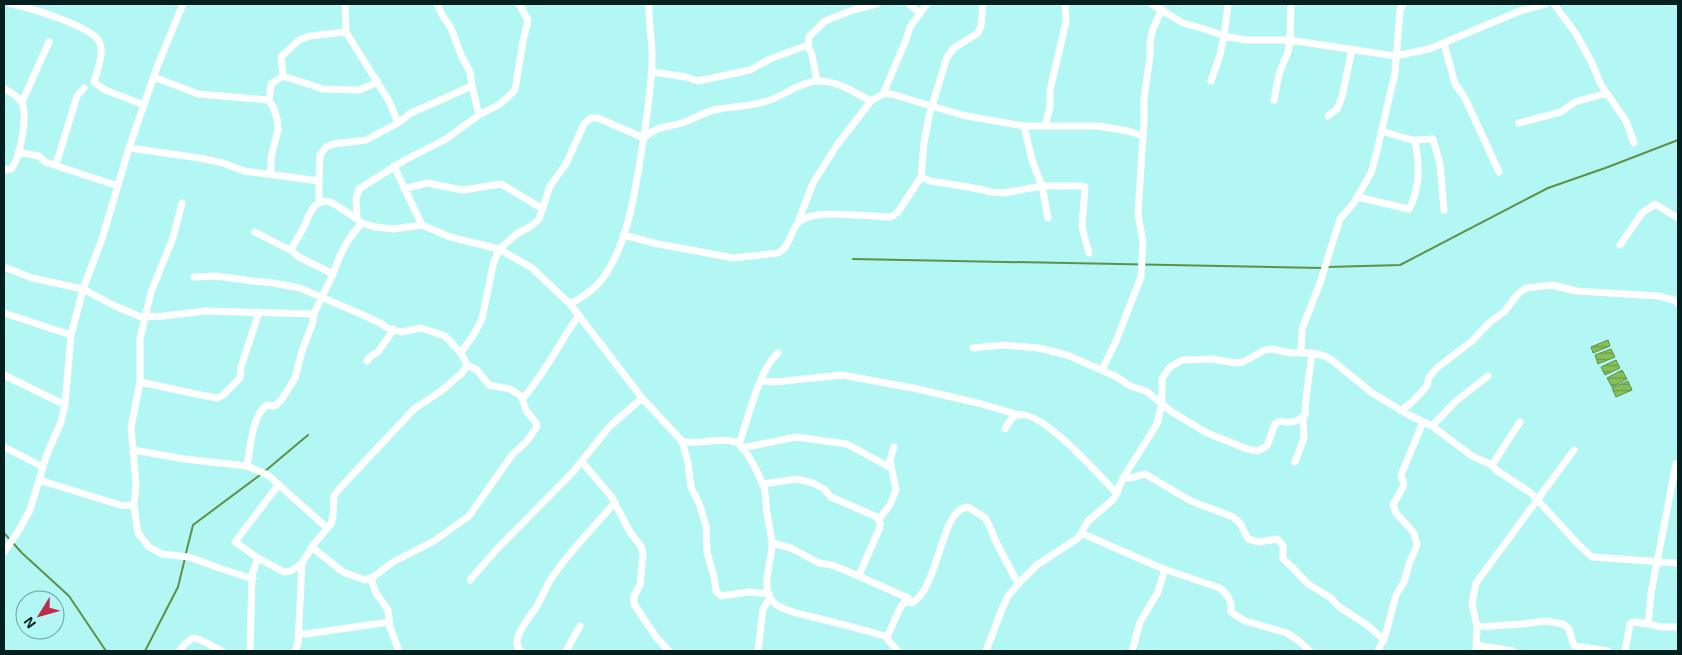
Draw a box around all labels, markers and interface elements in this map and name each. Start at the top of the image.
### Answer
north arrow [15,590,65,640]
text: N [19,614,39,632]

